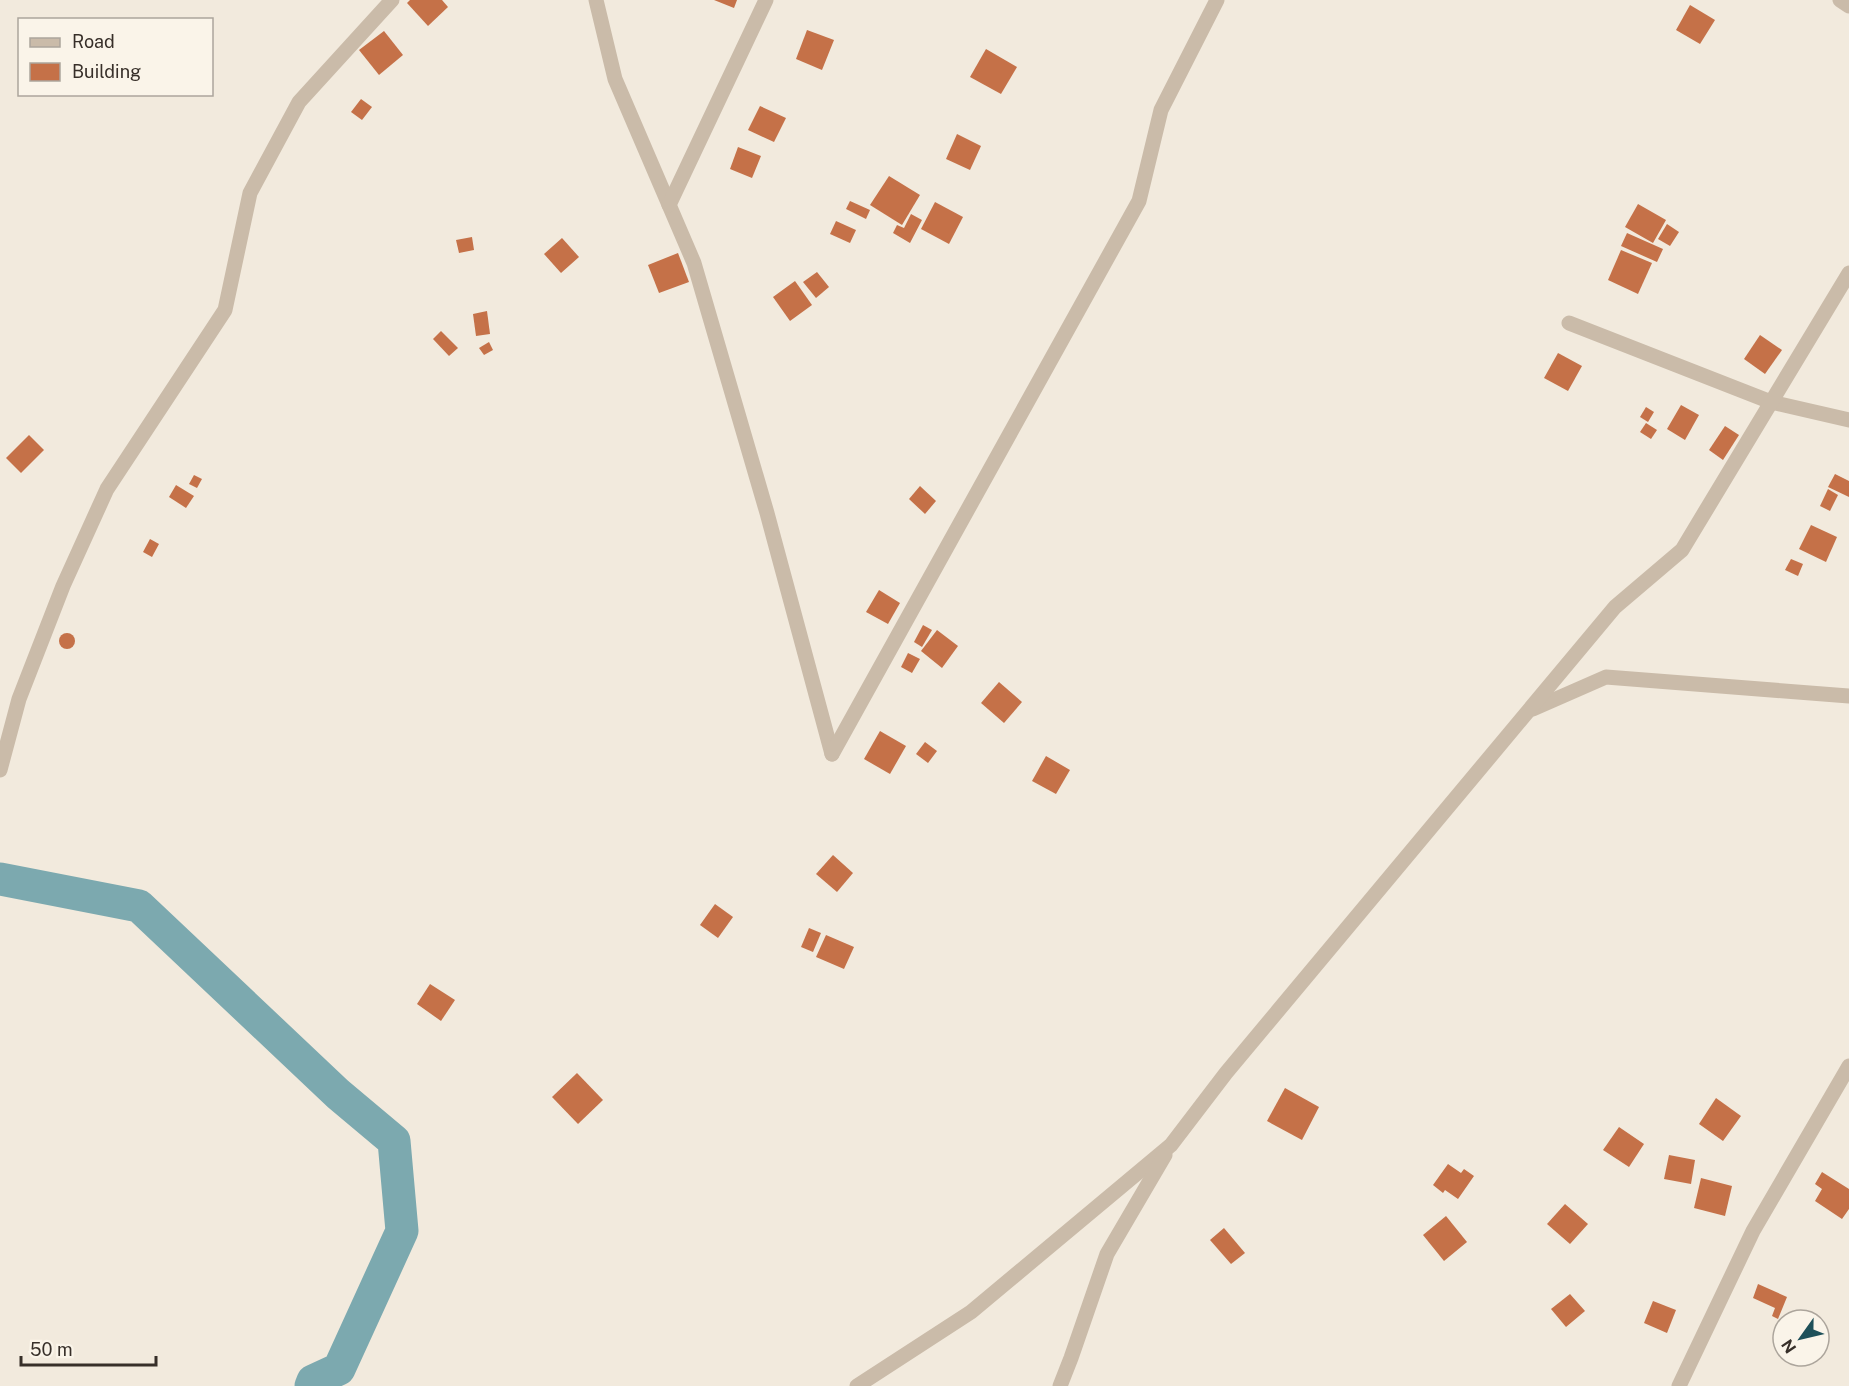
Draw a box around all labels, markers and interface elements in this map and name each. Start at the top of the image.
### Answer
legend [18,18,213,96]
text: Road [72,31,115,52]
text: Building [72,61,141,82]
north arrow [1771,1308,1831,1368]
scale bar [21,1329,156,1367]
text: N [1778,1336,1800,1357]
text: 50 m [30,1339,73,1360]

